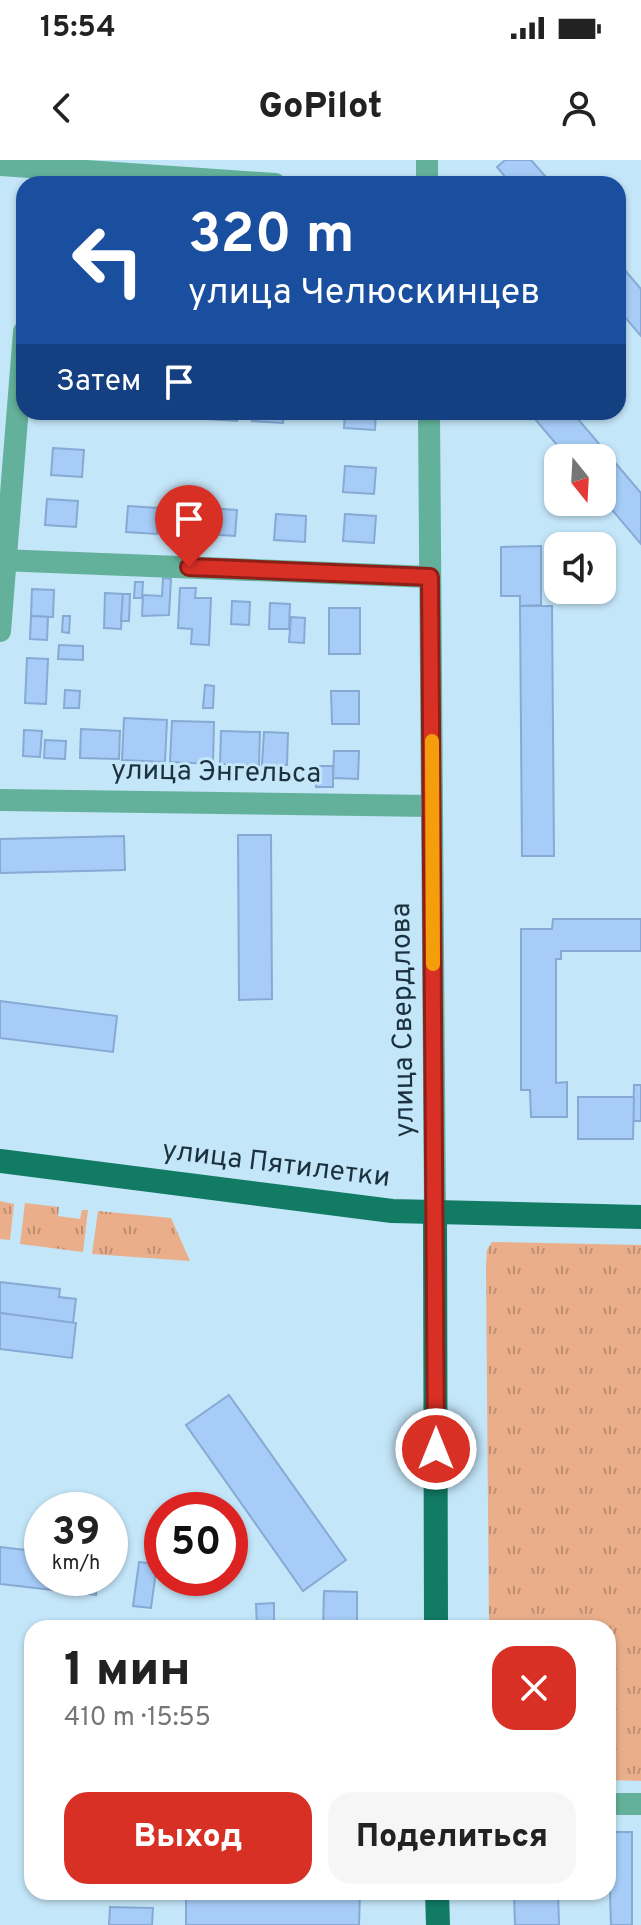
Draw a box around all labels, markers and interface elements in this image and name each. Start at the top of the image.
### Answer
text: 15:54 [40,10,116,47]
text: GoPilot [259,85,382,131]
icon: back [40,86,84,130]
icon: person [557,86,601,130]
text: 320 m [188,202,355,272]
icon: left [56,208,160,312]
text: улица Челюскинцев [188,271,540,317]
icon: arrive [157,360,201,404]
text: Затем [56,364,141,401]
north arrow [544,444,616,516]
map controls [544,444,616,604]
pin [155,485,223,567]
icon: arrive [167,497,211,541]
button: sound [544,532,616,604]
street label: улица Энгельса [111,753,321,793]
street label: улица Свердлова [384,902,424,1138]
street label: улица Пятилетки [160,1133,392,1197]
position arrow [394,1407,478,1491]
speed limit sign: 50 [144,1492,248,1596]
text: 39 [52,1509,100,1559]
text: km/h [52,1551,100,1577]
text: 1 мин [64,1642,191,1702]
button: close [492,1646,576,1730]
text: 410 m · 15:55 [64,1702,211,1735]
button: Выход [64,1792,312,1884]
button: Поделиться [328,1792,576,1884]

